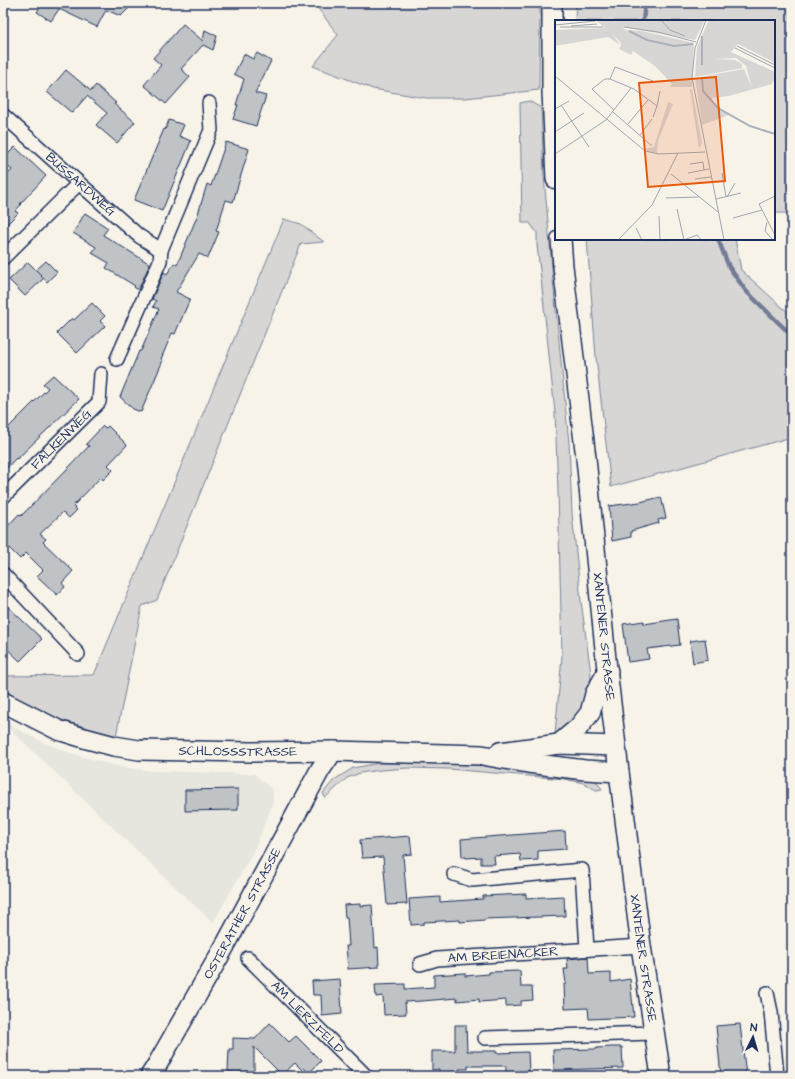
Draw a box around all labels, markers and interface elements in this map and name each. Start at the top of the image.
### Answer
inset map [555,20,775,240]
street label: BUSSARDWEG [42,148,120,220]
street label: FALKENWEG [27,405,96,474]
street label: XANTENER STRASSE [588,572,620,702]
street label: SCHLOSSSTRASSE [178,742,297,761]
street label: OSTERATHER STRASSE [199,844,286,982]
street label: XANTENER STRASSE [626,893,662,1024]
street label: AM BREIENACKER [447,942,559,967]
street label: AM LIERZFELD [267,977,348,1058]
north arrow [733,1017,773,1057]
text: N [750,1020,758,1035]

